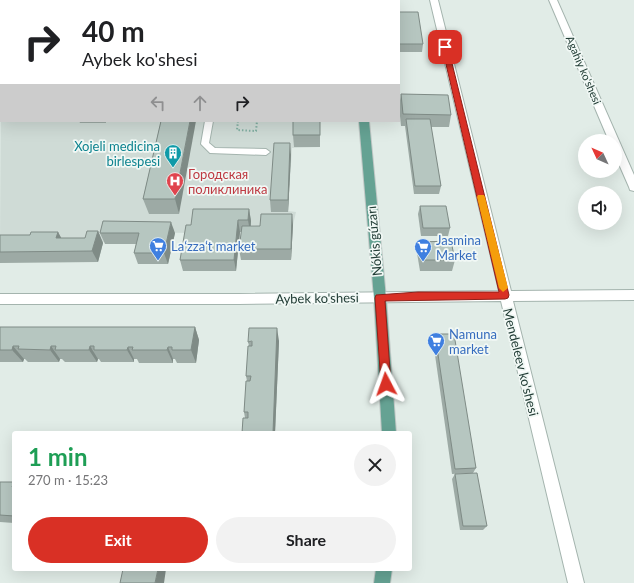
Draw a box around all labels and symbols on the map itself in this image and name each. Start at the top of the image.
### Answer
pin [428,30,462,64]
street label: Agahiy ko'shesi [564,34,604,107]
north arrow [578,134,622,178]
place label: Xojeli medicina birlespesi [74,138,160,169]
building icon: Xojeli medicina birlespesi [163,143,183,168]
place label: Городская поликлиника [188,166,267,197]
hospital icon: Городская поликлиника [165,171,185,196]
street label: Nókis gúzarı [363,205,385,277]
place label: Jasmina Market [436,232,481,263]
supermarket icon: Laʻzzaʻt market [148,236,168,261]
supermarket icon: Jasmina Market [413,237,433,262]
place label: Laʻzzaʻt market [171,238,256,254]
street label: Aybek ko'shesi [275,289,359,307]
street label: Mendeleev ko'shesi [500,306,542,418]
place label: Namuna market [449,326,497,357]
supermarket icon: Namuna market [426,331,446,356]
position arrow [365,363,407,405]

